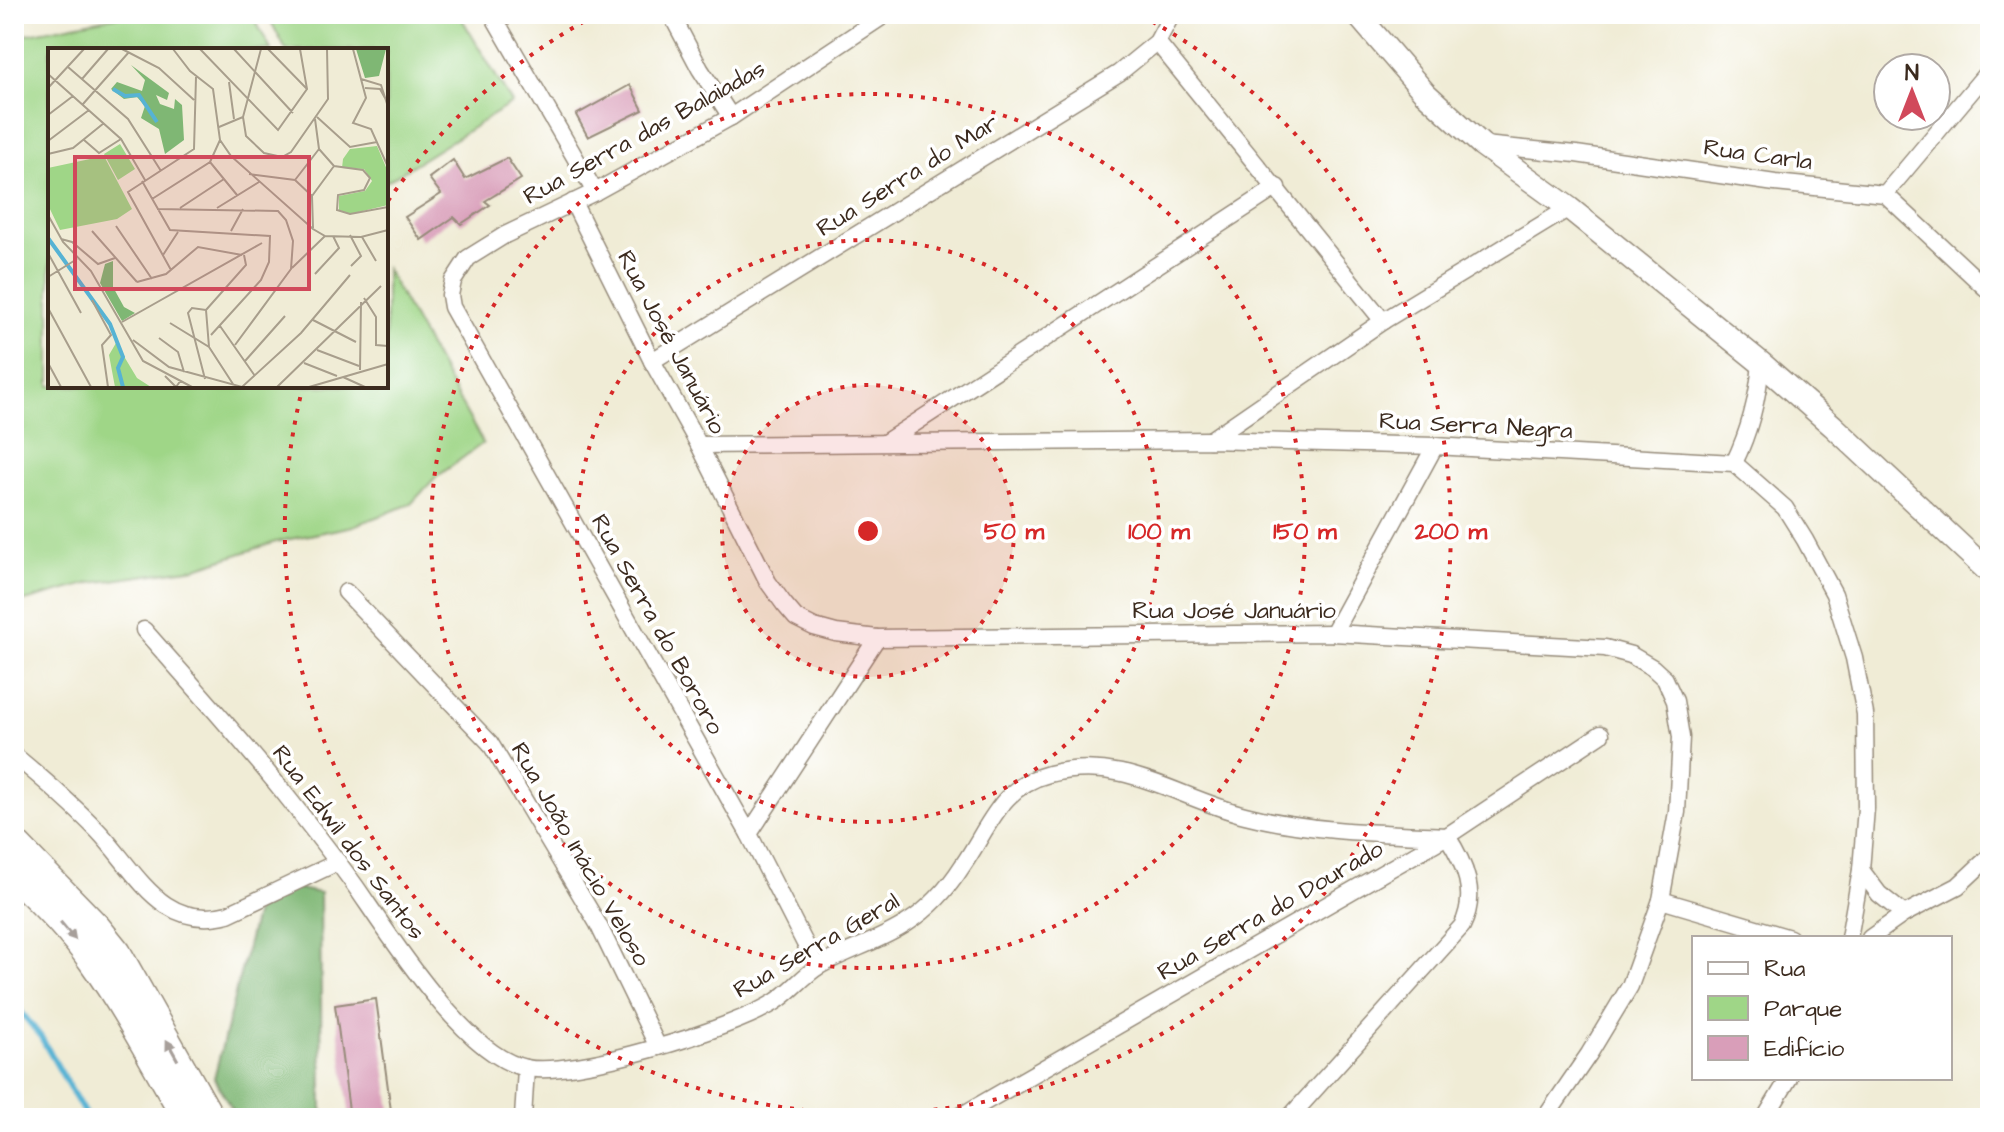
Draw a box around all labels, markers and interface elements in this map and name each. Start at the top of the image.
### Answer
inset map [48,48,388,388]
street label: Rua Serra das Balaiadas [517,52,772,214]
north arrow [1872,52,1952,132]
text: N [1905,58,1919,89]
street label: Rua Serra do Mar [810,106,1005,246]
street label: Rua Carla [1701,131,1814,179]
street label: Rua José Januário [608,245,734,441]
street label: Rua Serra Negra [1378,404,1574,449]
street label: Rua Serra do Bororo [582,508,732,741]
text: 50 m [984,515,1045,549]
text: 100 m [1128,515,1190,549]
text: 150 m [1273,515,1337,549]
text: 200 m [1414,515,1487,549]
centre of rings [854,517,882,545]
street label: Rua José Januário [1132,594,1336,628]
street label: Rua João Inácio Veloso [502,736,658,973]
street label: Rua Edwil dos Santos [263,738,433,947]
street label: Rua Serra do Dourado [1151,832,1390,990]
street label: Rua Serra Geral [727,884,906,1007]
one-way arrow [59,920,76,940]
legend [1692,936,1952,1080]
text: Rua [1764,952,1806,986]
text: Parque [1764,992,1842,1026]
text: Edifício [1764,1032,1845,1066]
one-way arrow [165,1039,179,1061]

